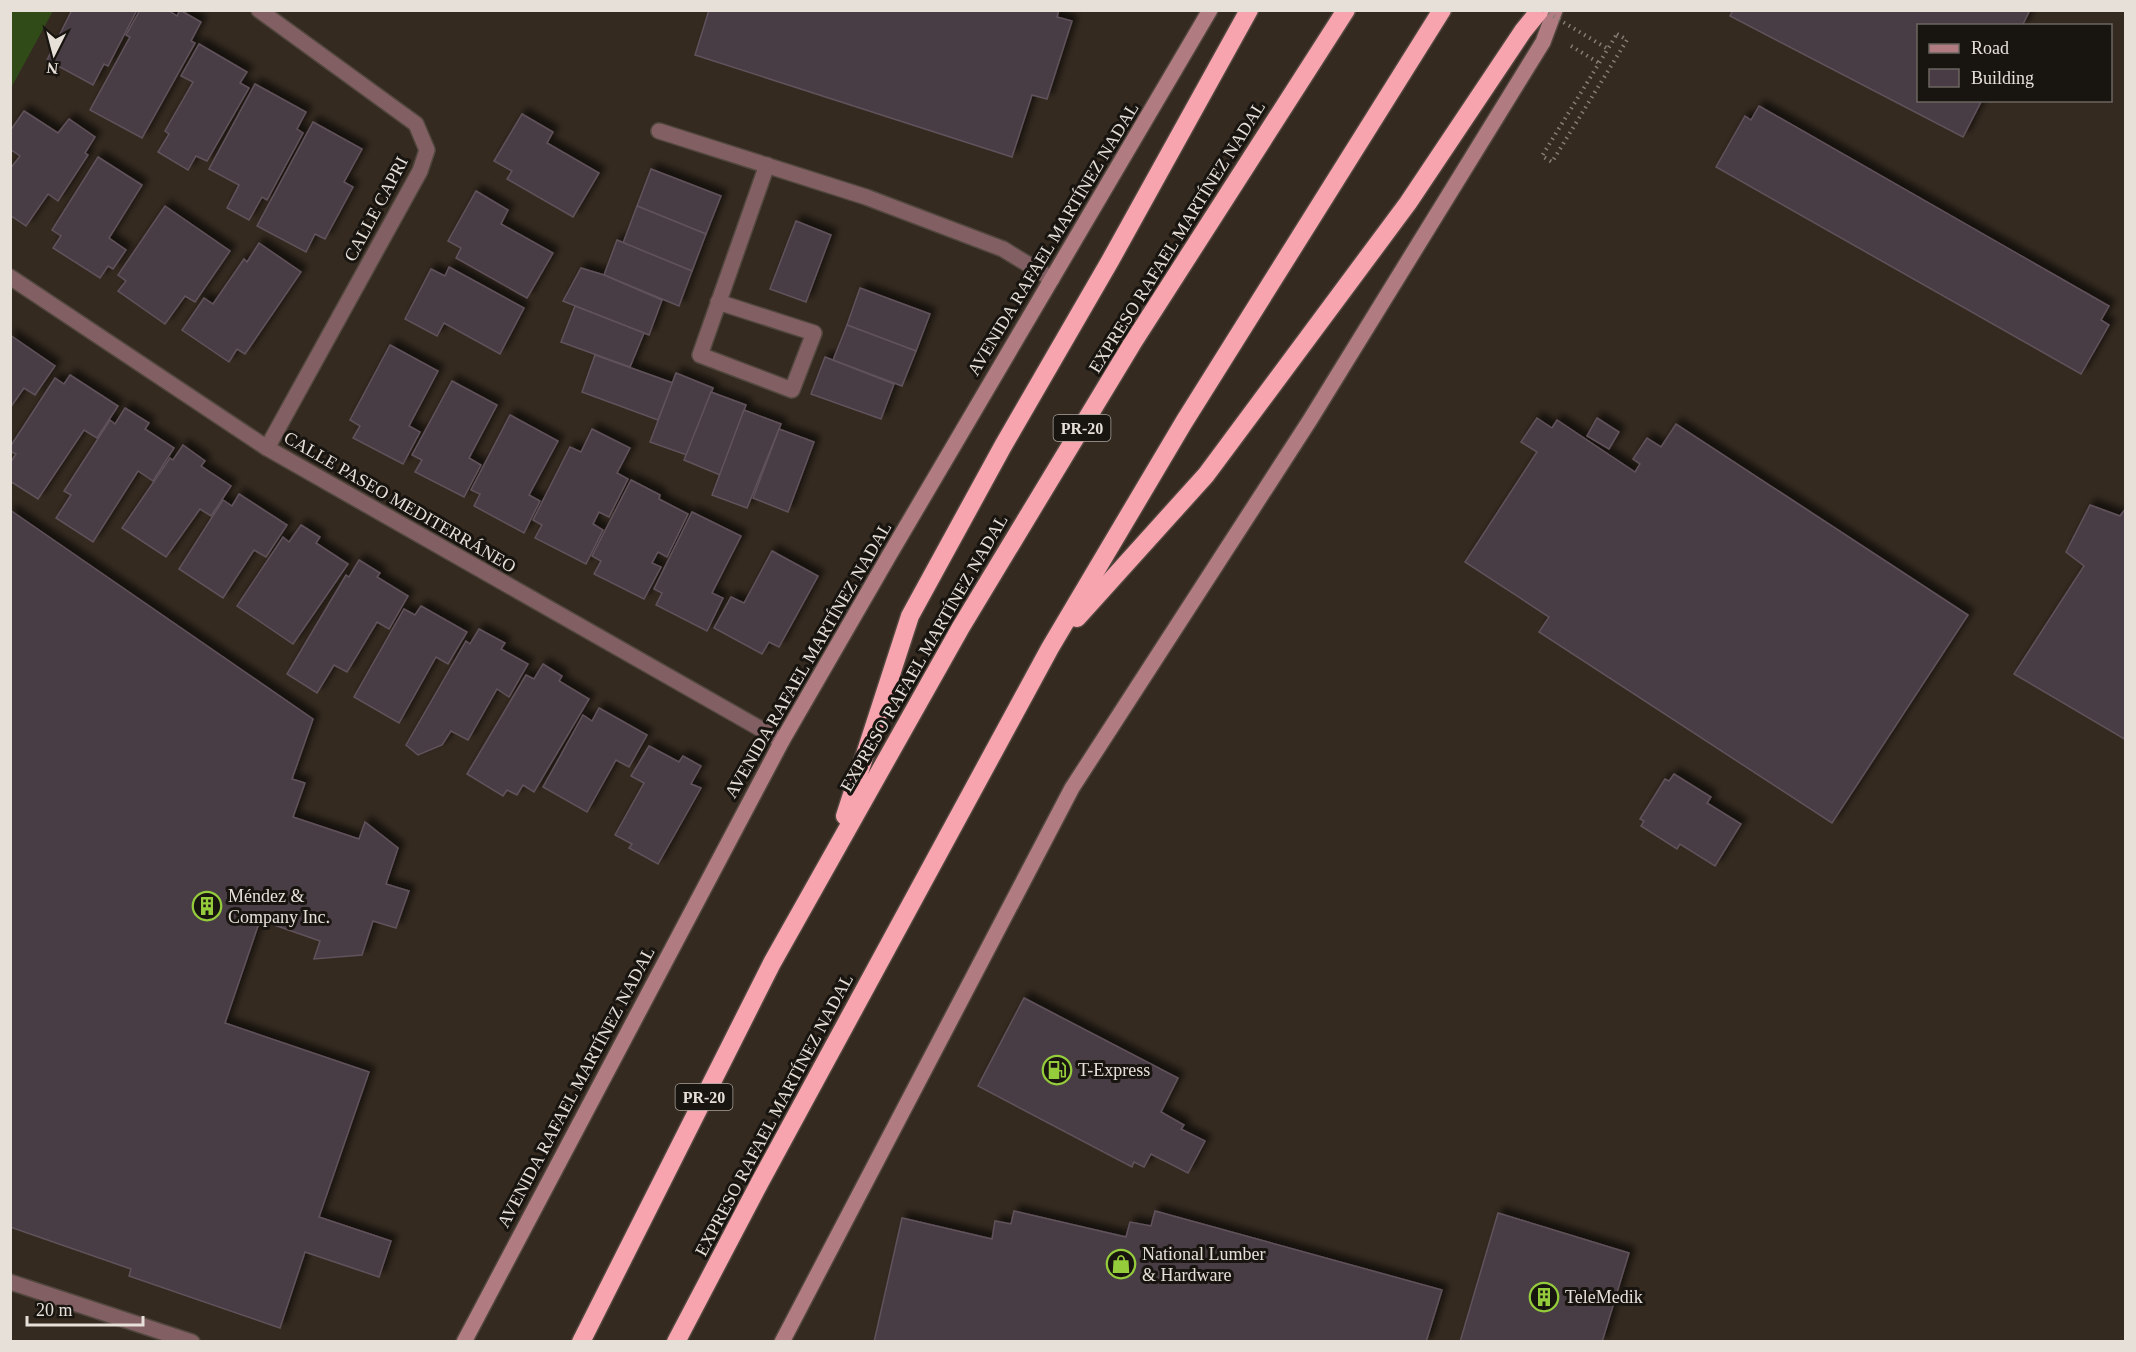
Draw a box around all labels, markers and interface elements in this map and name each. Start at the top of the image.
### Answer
north arrow [24,24,84,84]
legend [1917,24,2112,102]
text: Road [1971,38,2009,58]
text: N [45,59,59,77]
text: Building [1971,68,2034,88]
street label: EXPRESO RAFAEL MARTÍNEZ NADAL [1084,97,1269,376]
street label: AVENIDA RAFAEL MARTÍNEZ NADAL [962,98,1143,379]
street label: CALLE CAPRI [340,153,412,265]
road number: PR-20 [1054,415,1110,441]
street label: CALLE PASEO MEDITERRÁNEO [281,426,520,577]
street label: EXPRESO RAFAEL MARTÍNEZ NADAL [835,510,1012,795]
street label: AVENIDA RAFAEL MARTÍNEZ NADAL [720,518,895,801]
place label: Méndez & Company Inc. [228,886,330,927]
building icon: Méndez & Company Inc. [191,890,223,922]
street label: AVENIDA RAFAEL MARTÍNEZ NADAL [492,943,659,1231]
street label: EXPRESO RAFAEL MARTÍNEZ NADAL [690,970,857,1259]
fuel station icon: T-Express [1041,1054,1073,1086]
place label: T-Express [1078,1060,1150,1080]
road number: PR-20 [676,1084,732,1110]
place label: National Lumber & Hardware [1142,1244,1265,1285]
shop icon: National Lumber & Hardware [1105,1248,1137,1280]
building icon: TeleMedik [1528,1281,1560,1313]
place label: TeleMedik [1565,1287,1643,1307]
scale bar [27,1289,142,1327]
text: 20 m [36,1300,73,1320]

